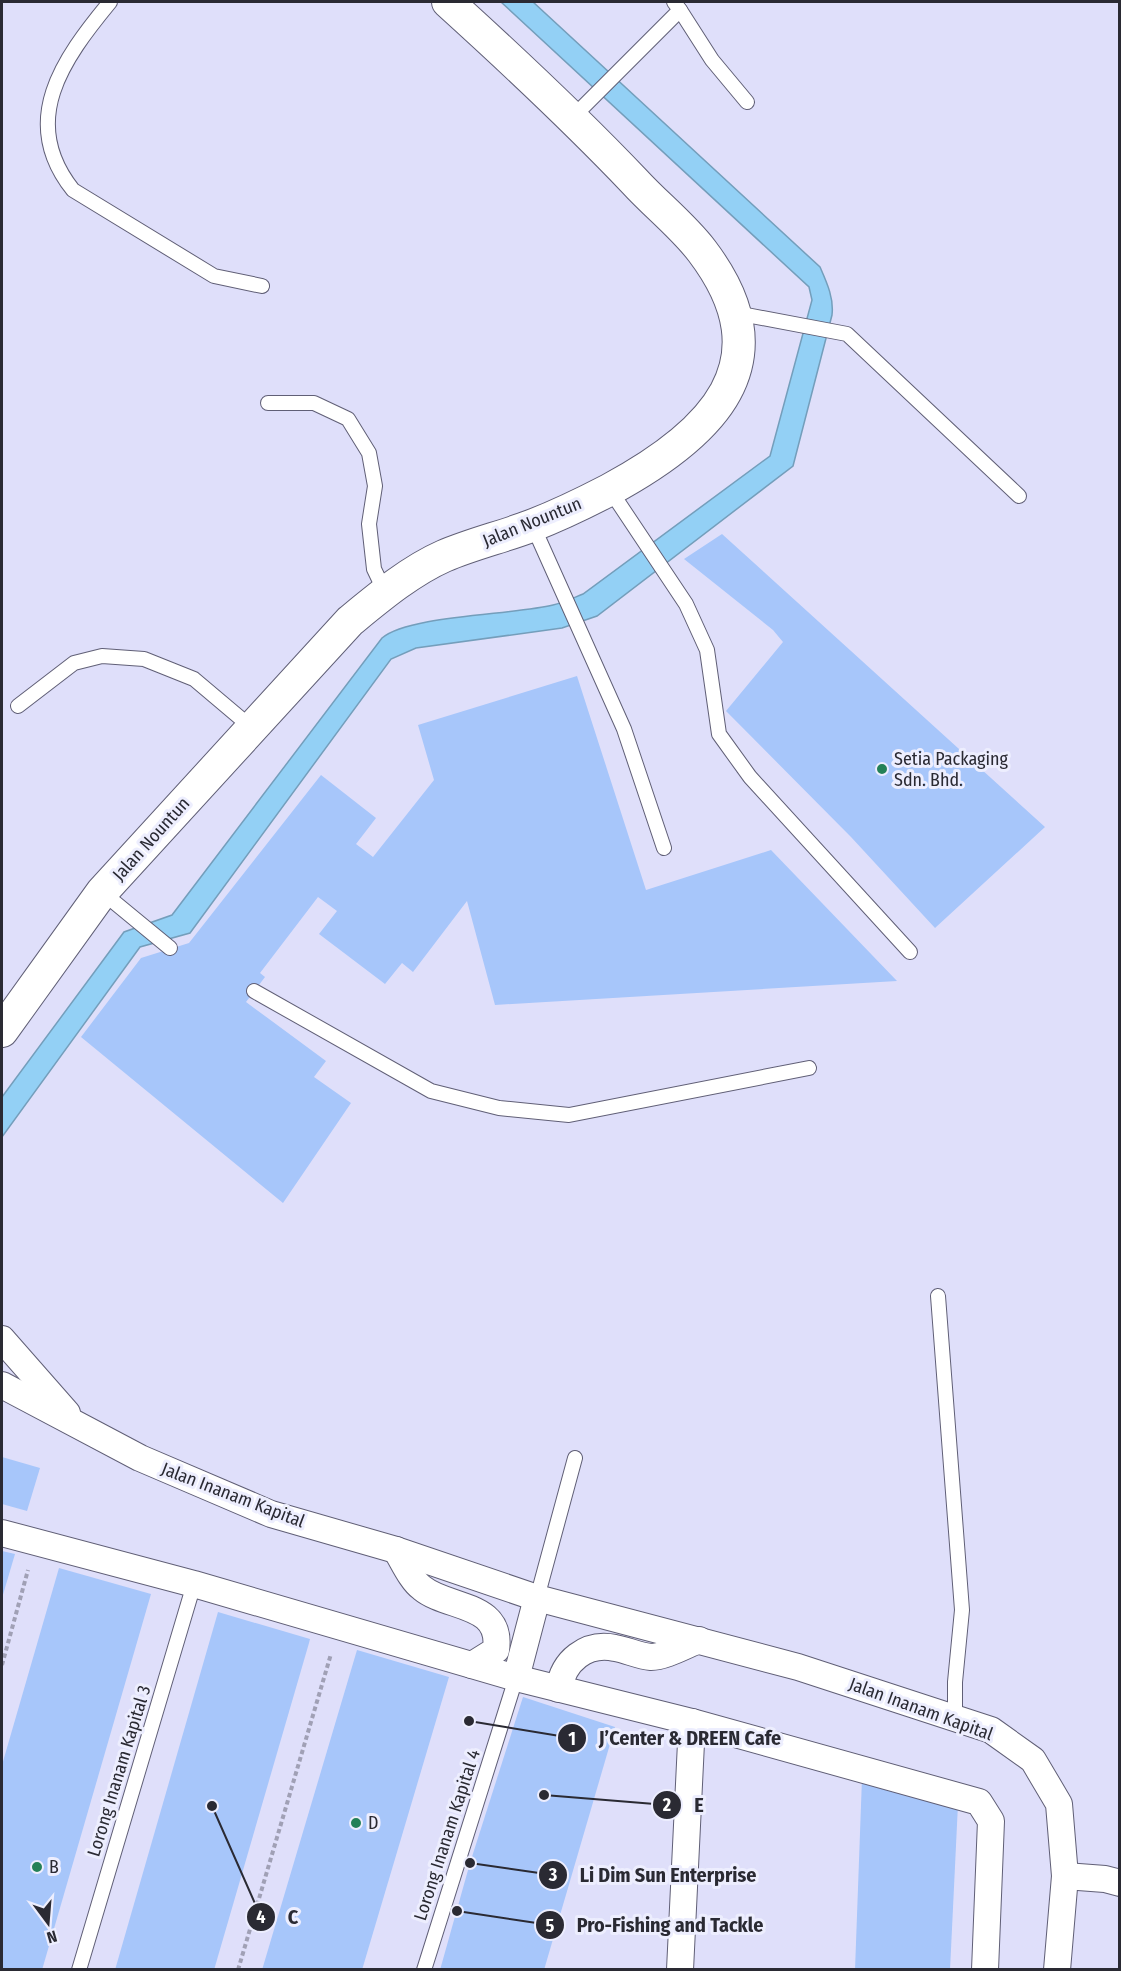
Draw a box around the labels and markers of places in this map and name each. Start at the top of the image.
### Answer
place label: Setia Packaging Sdn. Bhd. [894,748,1009,791]
marker: Setia Packaging Sdn. Bhd. [875,762,889,776]
callout: J’Center & DREEN Cafe [557,1719,794,1757]
callout: E [652,1786,715,1824]
place label: D [368,1812,378,1834]
marker: D [349,1816,363,1830]
place label: B [49,1856,59,1878]
callout: Li Dim Sun Enterprise [538,1856,769,1894]
marker: B [30,1860,44,1874]
callout: C [246,1898,311,1936]
callout: Pro-Fishing and Tackle [535,1906,775,1944]

